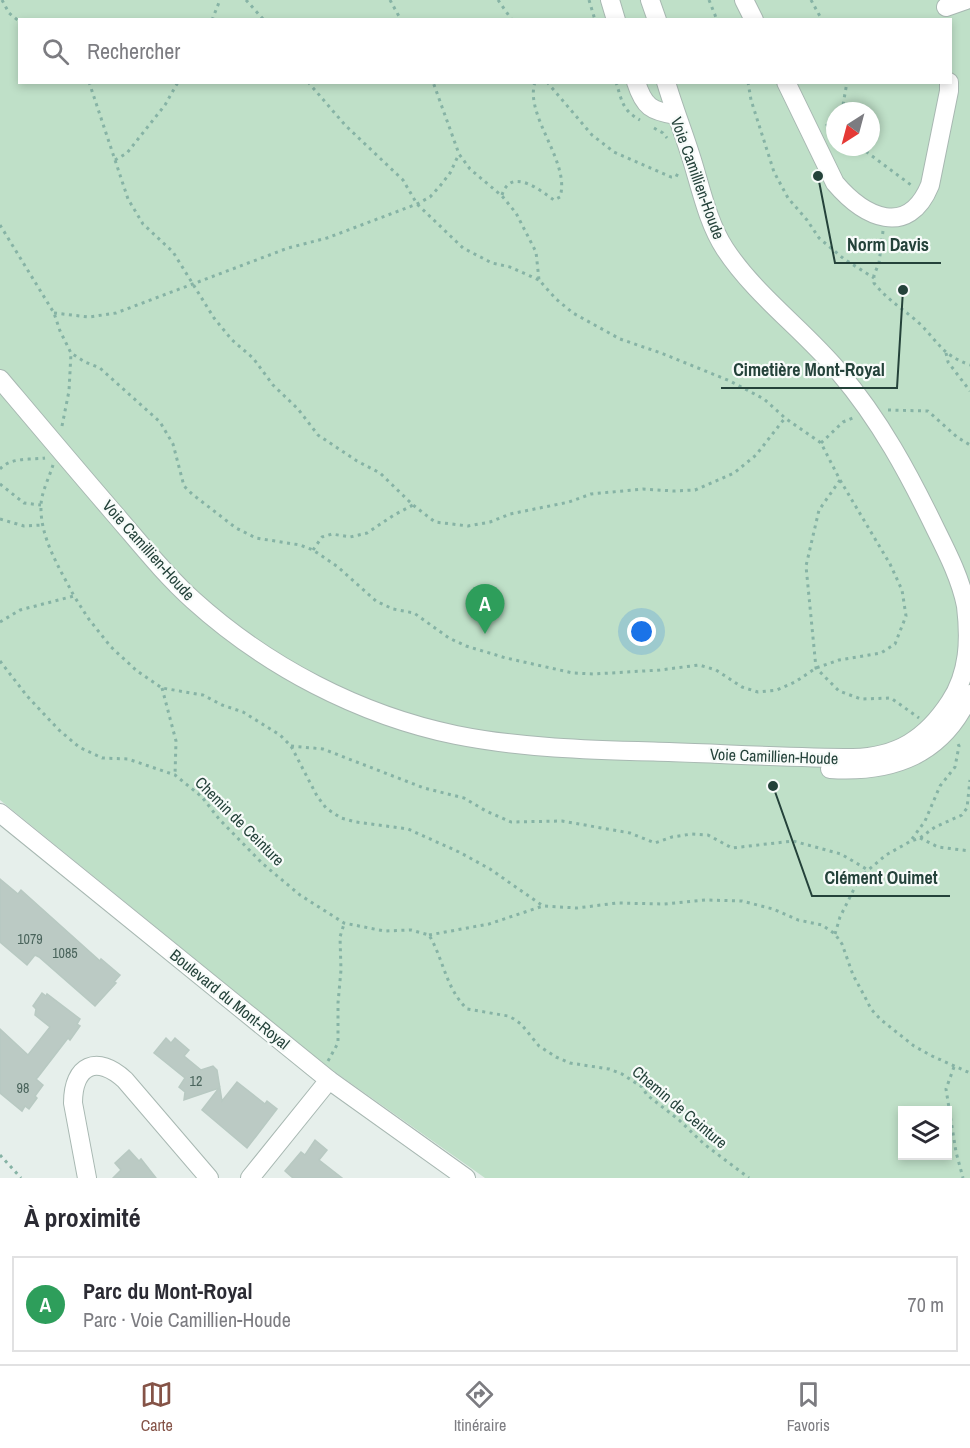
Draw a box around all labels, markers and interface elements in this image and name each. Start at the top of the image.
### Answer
search box [18,18,952,84]
icon: search [39,35,72,68]
text: Rechercher [87,36,180,66]
north arrow [826,102,880,156]
street label: Voie Camillien-Houde [666,114,730,242]
callout: Norm Davis [835,227,941,263]
text: Norm Davis [847,232,929,257]
callout: Cimetière Mont-Royal [721,352,897,388]
text: Cimetière Mont-Royal [733,357,885,382]
street label: Voie Camillien-Houde [98,495,200,605]
pin: A [466,584,504,634]
your location [627,617,656,646]
street label: Voie Camillien-Houde [709,743,839,769]
street label: Chemin de Ceinture [190,771,290,871]
callout: Clément Ouimet [812,860,950,896]
text: Clément Ouimet [824,865,938,890]
house number: 1079 [17,930,43,948]
house number: 1085 [52,944,78,962]
street label: Boulevard du Mont-Royal [166,944,295,1054]
street label: Chemin de Ceinture [628,1061,732,1153]
house number: 12 [190,1072,202,1090]
house number: 98 [17,1079,29,1097]
map controls [898,1106,952,1160]
button: layers [898,1106,952,1160]
text: À proximité [24,1200,141,1235]
text: Parc du Mont-Royal [83,1276,252,1306]
text: A [40,1291,51,1318]
text: 70 m [908,1291,944,1318]
text: Parc · Voie Camillien-Houde [83,1306,291,1333]
tab: Carte [140,1378,173,1436]
tab: Itinéraire [454,1378,506,1436]
tab: Favoris [787,1378,830,1436]

